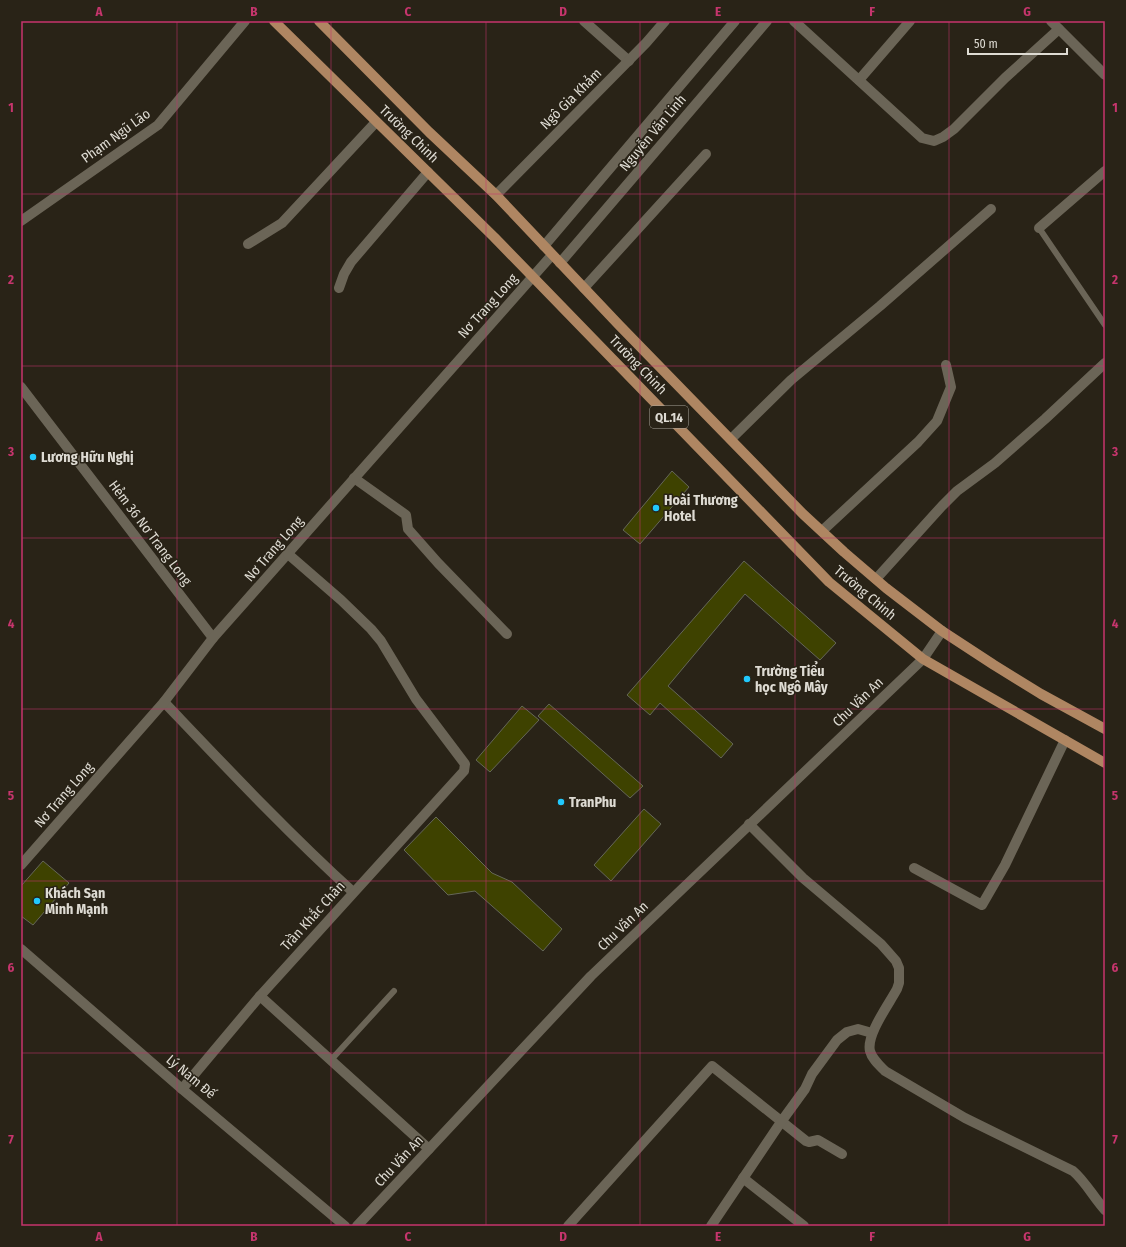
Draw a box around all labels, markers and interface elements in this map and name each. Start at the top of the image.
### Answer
text: A [94,4,103,19]
text: B [250,4,258,19]
text: C [405,4,412,19]
text: D [559,4,567,19]
text: E [715,4,721,19]
text: F [869,4,875,19]
text: G [1023,4,1031,19]
scale bar [968,30,1067,56]
text: 50 m [974,37,998,51]
street label: Ngô Gia Khảm [537,65,605,133]
street label: Nguyễn Văn Linh [616,91,690,175]
text: 1 [8,100,14,115]
text: 1 [1112,100,1118,115]
street label: Trường Chinh [376,102,442,166]
street label: Phạm Ngũ Lão [78,105,154,167]
street label: Nơ Trang Long [455,270,522,342]
text: 2 [7,272,14,287]
text: 2 [1111,272,1118,287]
street label: Trường Chinh [606,332,670,398]
road number: QL.14 [650,406,688,428]
text: 3 [7,444,14,459]
text: 3 [1111,444,1118,459]
place label: Lương Hữu Nghị [41,449,134,466]
marker: Lương Hữu Nghị [28,452,38,462]
street label: Hẻm 36 Nơ Trang Long [105,477,195,589]
place label: Hoài Thương Hotel [664,492,738,525]
marker: Hoài Thương Hotel [651,503,661,513]
street label: Nơ Trang Long [241,512,307,585]
street label: Trường Chinh [830,562,900,624]
text: 4 [8,616,15,631]
text: 4 [1112,616,1119,631]
place label: Trường Tiểu học Ngô Mây [755,661,828,696]
marker: Trường Tiểu học Ngô Mây [742,674,752,684]
street label: Chu Văn An [829,674,887,730]
street label: Nơ Trang Long [31,758,97,831]
text: 5 [8,788,14,803]
text: 5 [1112,788,1118,803]
place label: TranPhu [569,794,616,811]
marker: TranPhu [556,797,566,807]
street label: Trần Khắc Chân [277,877,349,954]
place label: Khách Sạn Minh Mạnh [45,885,108,918]
marker: Khách Sạn Minh Mạnh [32,896,42,906]
street label: Chu Văn An [594,898,652,954]
text: 6 [8,960,15,975]
text: 6 [1112,960,1119,975]
street label: Lý Nam Đế [163,1051,220,1103]
text: 7 [8,1132,14,1147]
street label: Chu Văn An [371,1132,427,1190]
text: 7 [1112,1132,1118,1147]
text: A [94,1229,103,1244]
text: B [250,1229,258,1244]
text: C [405,1229,412,1244]
text: D [559,1229,567,1244]
text: E [715,1229,721,1244]
text: F [869,1229,875,1244]
text: G [1023,1229,1031,1244]

